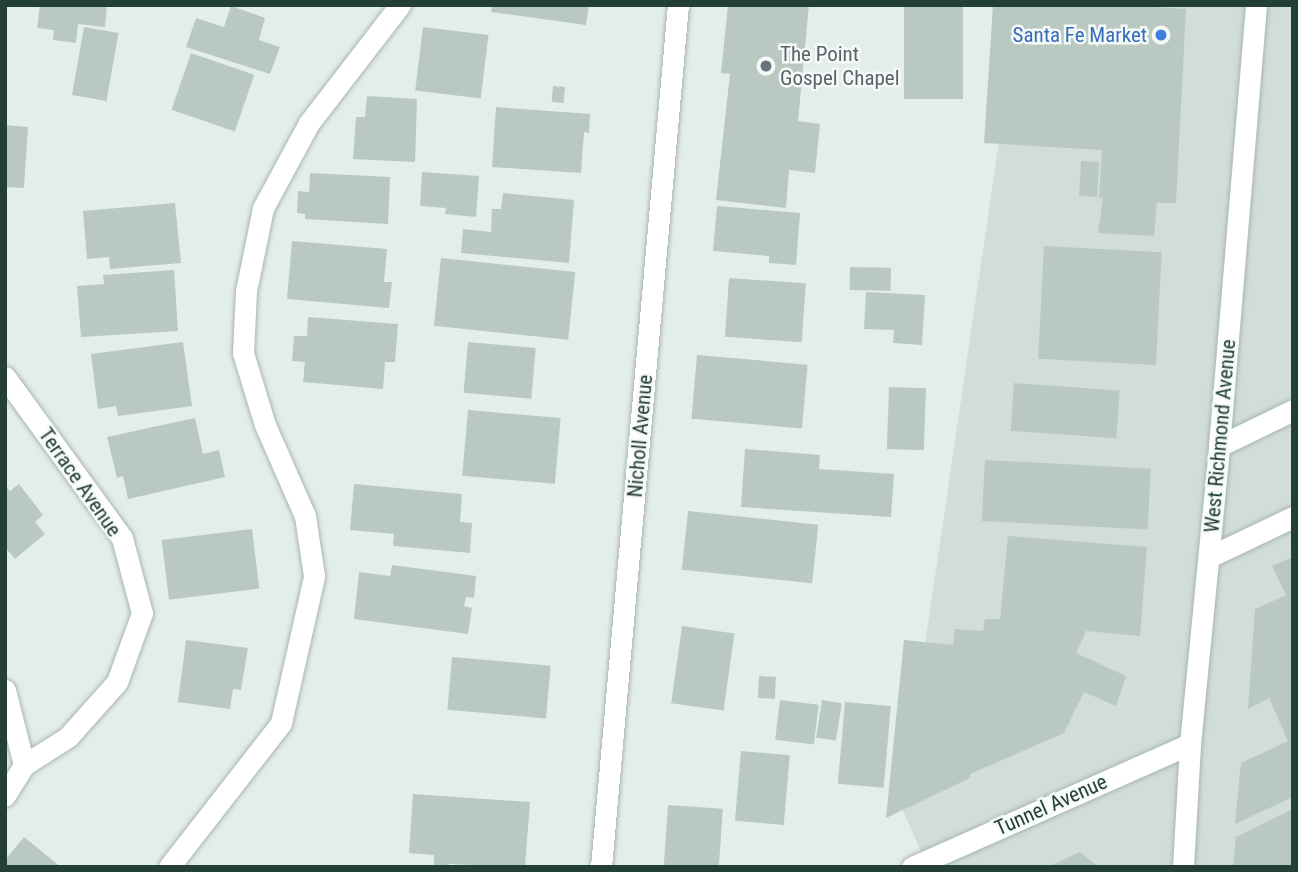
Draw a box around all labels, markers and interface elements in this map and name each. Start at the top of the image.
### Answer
place label: Santa Fe Market [1013,22,1147,48]
marker: Santa Fe Market [1153,27,1169,43]
place label: The Point Gospel Chapel [780,41,899,91]
marker: The Point Gospel Chapel [758,58,774,74]
street label: West Richmond Avenue [1199,338,1241,534]
street label: Nicholl Avenue [622,374,658,498]
street label: Terrace Avenue [33,423,127,541]
street label: Tunnel Avenue [991,769,1111,841]

